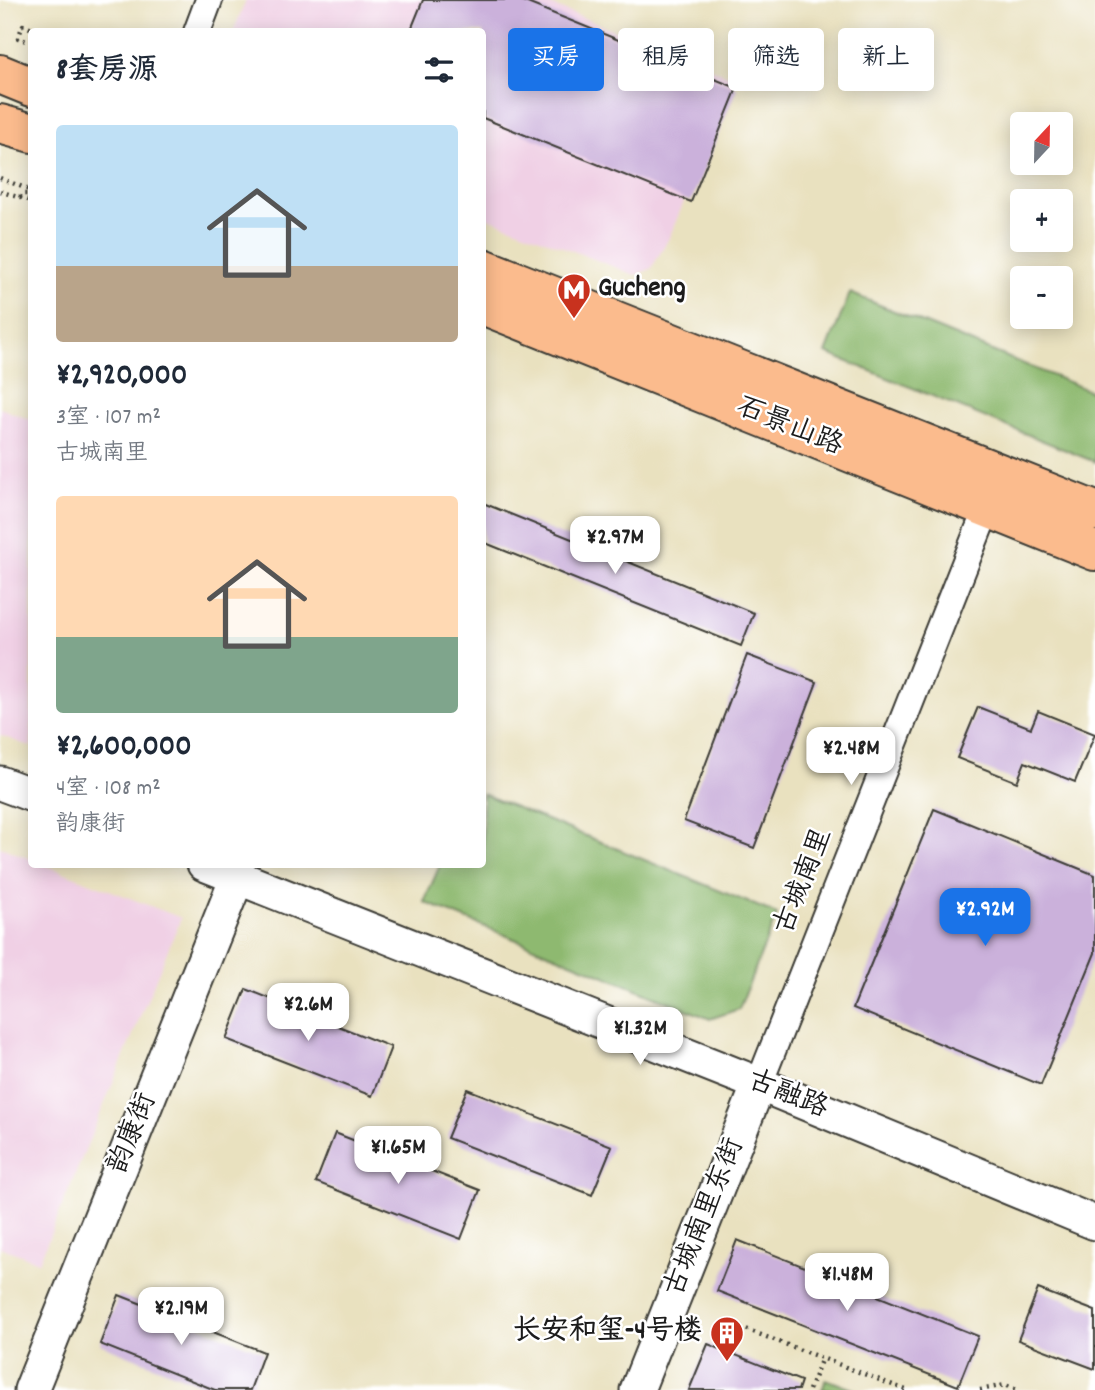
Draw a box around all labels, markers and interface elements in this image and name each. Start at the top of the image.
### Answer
chip: 买房 [508,28,604,91]
chip: 租房 [618,28,714,91]
chip: 筛选 [728,28,824,91]
chip: 新上 [838,28,934,91]
text: 8套房源 [56,51,158,94]
icon: filters [420,51,458,89]
north arrow [1010,112,1073,175]
map controls [1010,112,1073,329]
icon: home [194,170,320,296]
button: + [1010,189,1073,252]
button: − [1010,266,1073,329]
place label: Gucheng [598,270,686,310]
metro station icon: Gucheng [555,271,593,320]
text: ¥2,920,000 [56,356,187,399]
street label: 石景山路 [730,388,848,468]
text: 3室 · 107 m² [56,402,161,435]
text: 古城南里 [56,438,148,471]
pin: ¥2.97M [558,516,672,576]
text: ¥2.97M [586,522,644,555]
icon: home [194,541,320,667]
text: ¥2,600,000 [56,727,191,770]
pin: ¥2.48M [794,728,908,787]
text: ¥2.48M [822,733,880,766]
text: 4室 · 108 m² [56,773,161,806]
text: 韵康街 [56,809,125,842]
street label: 古城南里 [765,823,845,941]
pin: ¥2.92M [928,888,1042,948]
text: ¥2.92M [955,894,1015,927]
pin: ¥2.6M [259,984,357,1043]
text: ¥2.6M [283,989,333,1022]
pin: ¥1.32M [583,1007,697,1067]
text: ¥1.32M [613,1013,667,1046]
street label: 古融路 [741,1062,833,1130]
street label: 韵康街 [100,1088,168,1180]
pin: ¥1.65M [341,1126,455,1186]
text: ¥1.65M [370,1132,426,1165]
street label: 古城南里东街 [656,1133,756,1303]
pin: ¥1.48M [790,1254,904,1313]
text: ¥1.48M [821,1259,873,1292]
pin: ¥2.19M [124,1288,238,1347]
text: ¥2.19M [154,1293,208,1326]
place label: 长安和玺-4号楼 [513,1313,702,1353]
building icon: 长安和玺-4号楼 [708,1314,746,1363]

